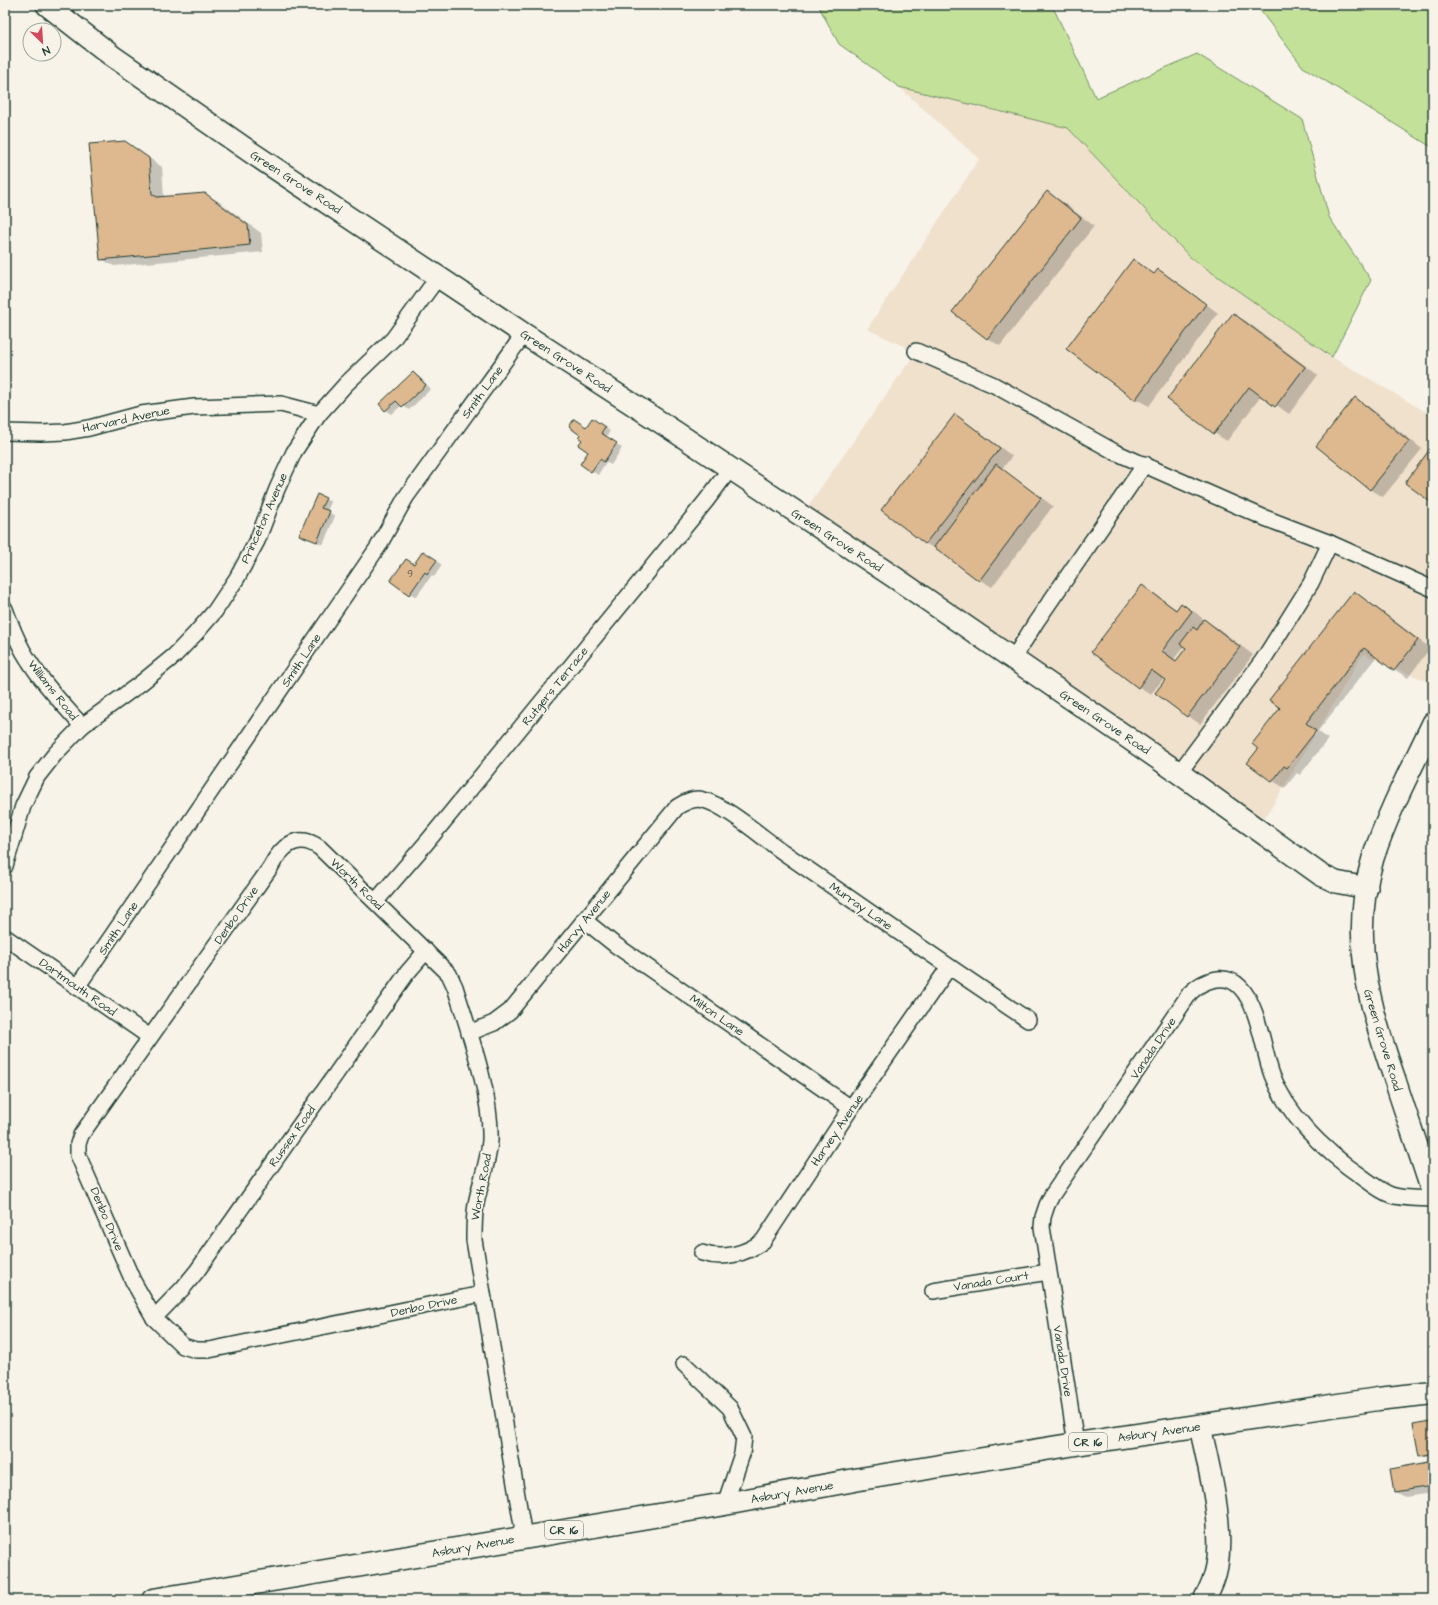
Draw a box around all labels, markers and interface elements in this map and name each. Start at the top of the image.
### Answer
north arrow [22,22,62,62]
text: N [40,42,52,59]
street label: Green Grove Road [247,147,345,218]
street label: Green Grove Road [517,326,615,397]
street label: Smith Lane [457,362,508,422]
street label: Harvard Avenue [81,402,172,437]
street label: Princeton Avenue [237,470,292,566]
street label: Green Grove Road [788,505,886,576]
house number: 9 [407,567,413,581]
street label: Smith Lane [277,630,326,690]
street label: Rutgers Terrace [518,643,594,730]
street label: Williams Road [24,656,82,724]
street label: Green Grove Road [1056,686,1153,759]
street label: Worth Road [326,855,387,914]
street label: Murray Lane [825,878,896,936]
street label: Denbo Drive [210,882,263,948]
street label: Harvy Avenue [554,886,616,957]
street label: Smith Lane [94,898,143,958]
street label: Dartmouth Road [36,954,120,1020]
street label: Green Grove Road [1359,987,1406,1093]
street label: Milton Lane [686,990,748,1041]
street label: Vanada Drive [1126,1013,1181,1083]
street label: Harvey Avenue [807,1091,869,1170]
street label: Russex Road [265,1102,320,1170]
street label: Worth Road [467,1152,496,1222]
street label: Denbo Drive [86,1185,128,1254]
street label: Vanada Court [952,1267,1030,1296]
street label: Denbo Drive [389,1291,459,1322]
street label: Vanada Drive [1048,1324,1077,1398]
street label: Asbury Avenue [1117,1418,1202,1448]
road number: CR 16 [1069,1433,1107,1451]
street label: Asbury Avenue [749,1477,835,1509]
road number: CR 16 [545,1521,583,1539]
street label: Asbury Avenue [430,1531,516,1563]

